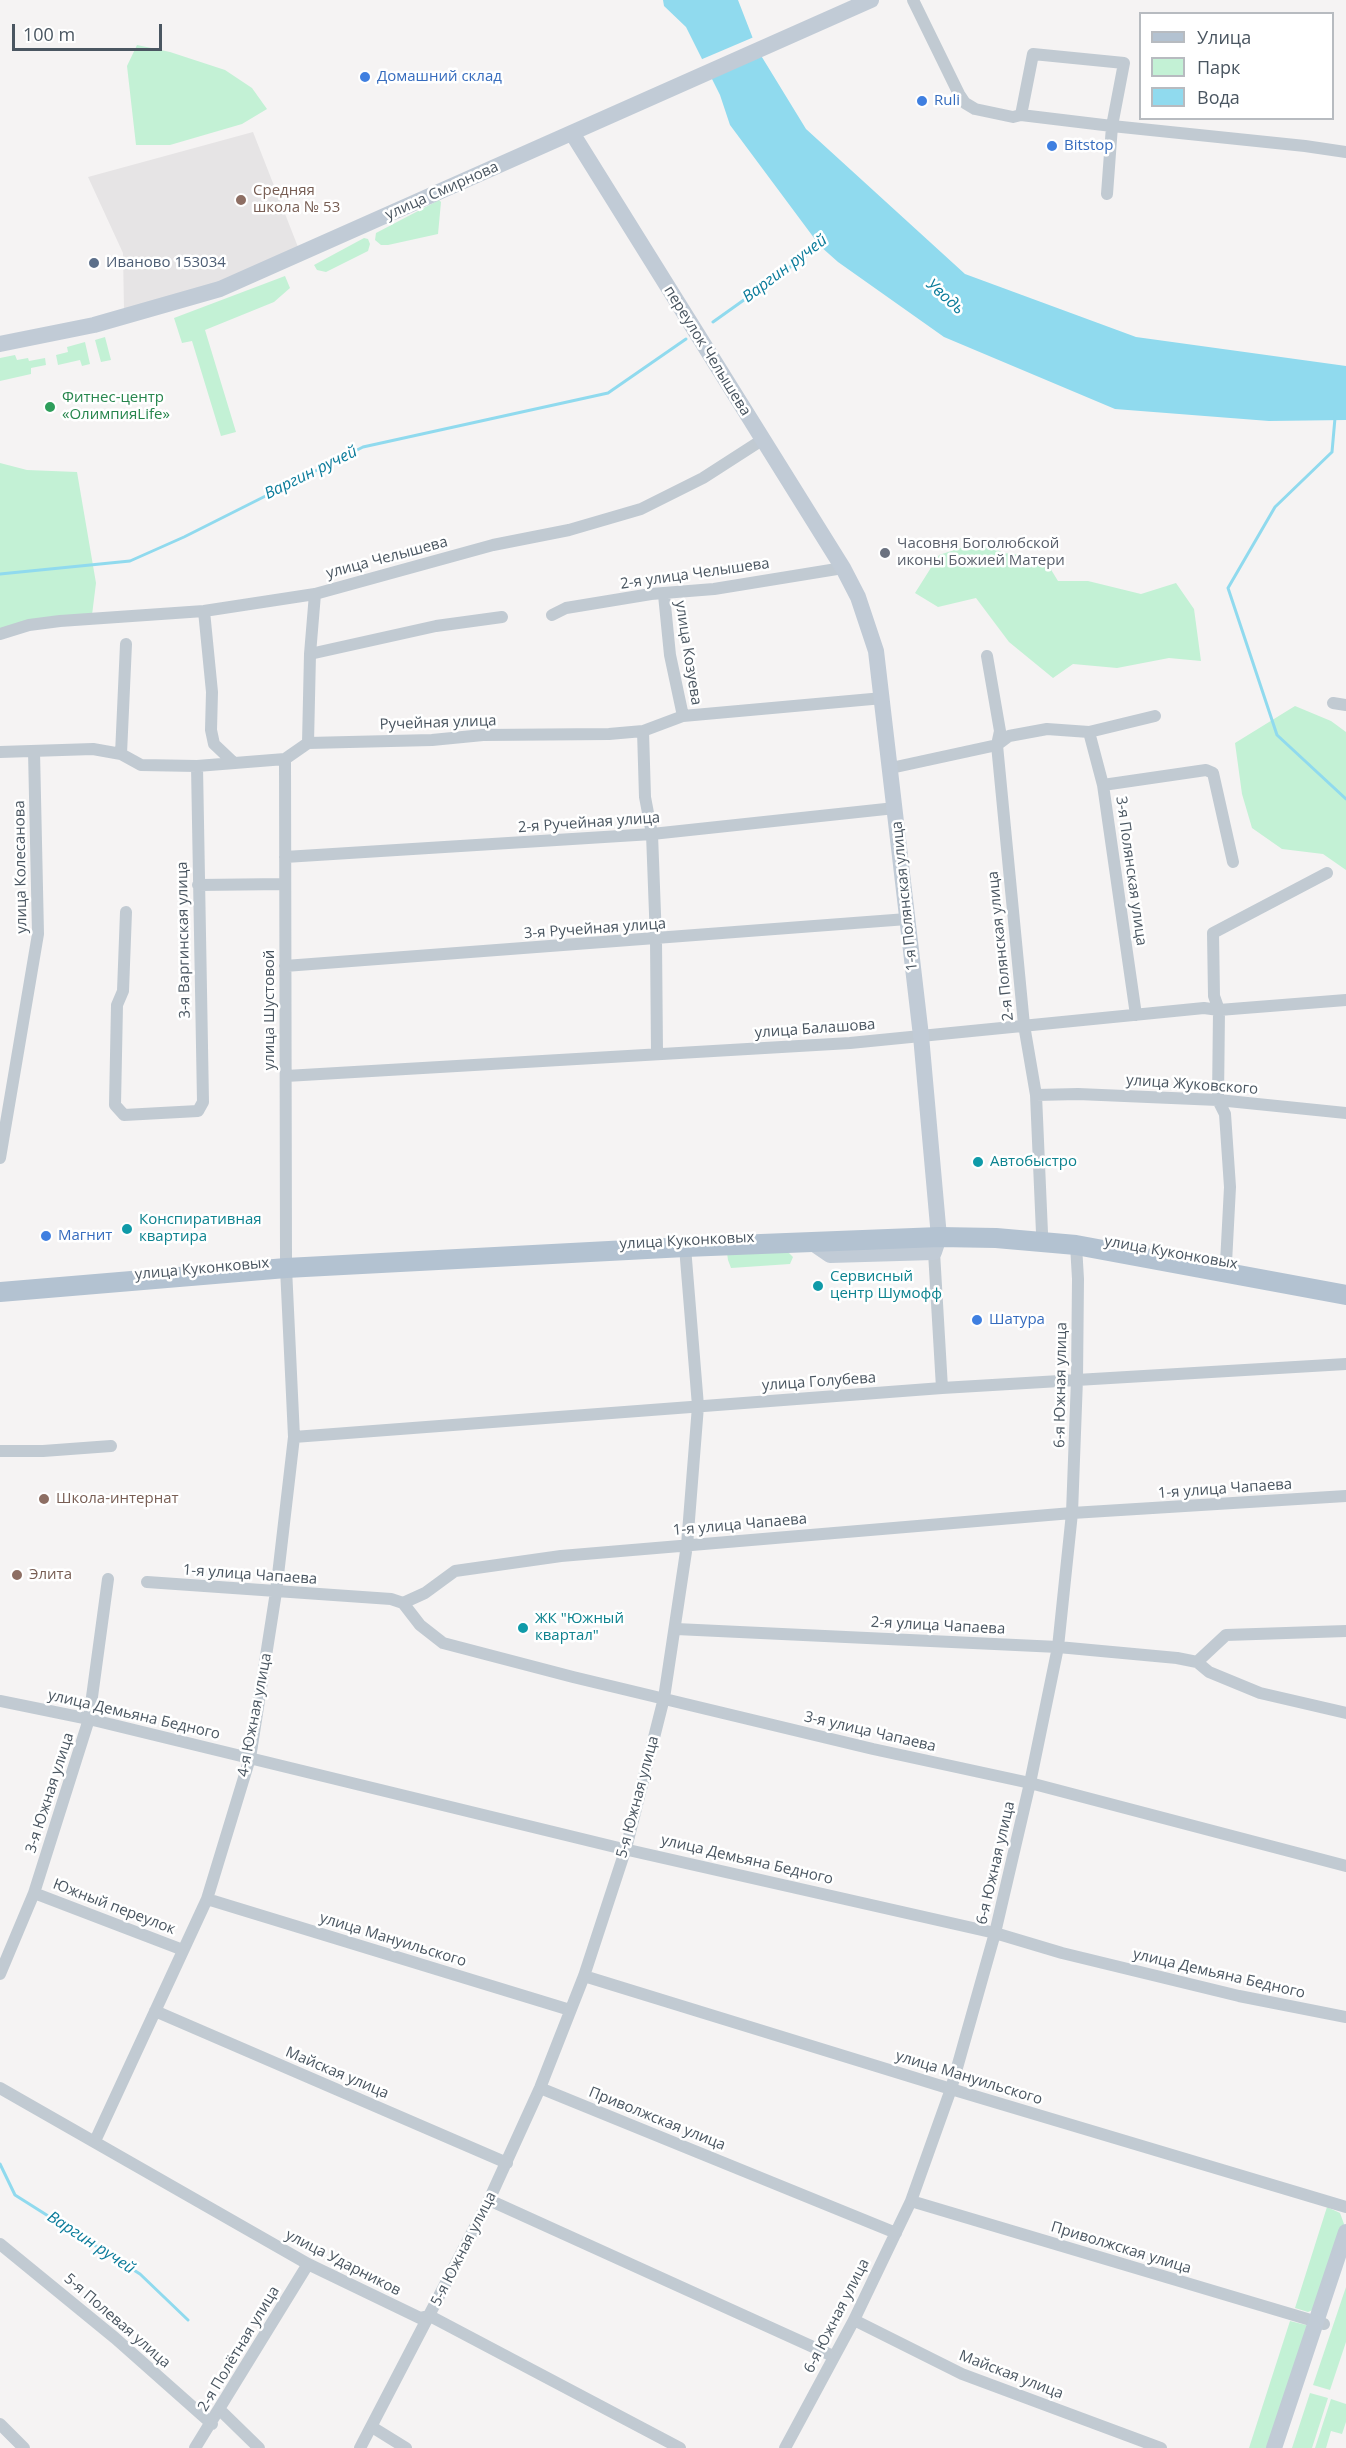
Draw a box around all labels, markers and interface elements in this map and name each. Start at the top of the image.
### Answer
scale bar [15,12,165,50]
legend [1139,12,1334,120]
text: 100 m [23,22,75,46]
text: Улица [1197,25,1251,49]
text: Парк [1197,55,1240,79]
place label: Домашний склад [377,68,502,86]
marker: Домашний склад [358,70,372,84]
text: Вода [1197,85,1240,109]
place label: Ruli [934,92,960,110]
marker: Ruli [915,94,929,108]
place label: Bitstop [1064,137,1114,155]
marker: Bitstop [1045,139,1059,153]
street label: улица Смирнова [383,158,501,224]
place label: Средняя школа № 53 [253,182,340,217]
marker: Средняя школа № 53 [234,193,248,207]
water label: Варгин ручей [739,231,831,307]
place label: Иваново 153034 [106,254,226,272]
marker: Иваново 153034 [87,256,101,270]
water label: Уводь [922,275,968,319]
street label: переулок Челышева [660,283,754,419]
place label: Фитнес-центр «ОлимпияLife» [62,389,170,424]
marker: Фитнес-центр «ОлимпияLife» [43,400,57,414]
water label: Варгин ручей [261,442,361,504]
street label: улица Челышева [324,533,450,583]
place label: Часовня Боголюбской иконы Божией Матери [897,535,1065,570]
marker: Часовня Боголюбской иконы Божией Матери [878,546,892,560]
street label: 2-я улица Челышева [619,555,771,593]
street label: улица Козуева [671,599,705,707]
street label: Ручейная улица [379,712,497,734]
street label: 3-я Полянская улица [1112,795,1150,947]
street label: улица Колесанова [11,800,31,934]
street label: 2-я Ручейная улица [517,809,661,837]
street label: 1-я Полянская улица [888,820,922,972]
street label: 3-я Варгинская улица [174,861,194,1019]
street label: 2-я Полянская улица [984,870,1018,1022]
street label: 3-я Ручейная улица [523,915,667,943]
street label: улица Шустовой [261,950,279,1070]
street label: улица Балашова [754,1016,876,1042]
street label: улица Жуковского [1125,1071,1259,1099]
place label: Автобыстро [990,1153,1077,1171]
marker: Автобыстро [971,1155,985,1169]
place label: Конспиративная квартира [139,1211,262,1246]
marker: Конспиративная квартира [120,1222,134,1236]
place label: Магнит [58,1227,112,1245]
street label: улица Куконковых [619,1228,755,1254]
marker: Магнит [39,1229,53,1243]
street label: улица Куконковых [1103,1232,1239,1274]
street label: улица Куконковых [134,1254,270,1284]
place label: Сервисный центр Шумофф [830,1268,942,1303]
marker: Сервисный центр Шумофф [811,1279,825,1293]
place label: Шатура [989,1311,1045,1329]
marker: Шатура [970,1313,984,1327]
street label: 6-я Южная улица [1051,1322,1071,1448]
street label: улица Голубева [761,1369,877,1395]
street label: 1-я улица Чапаева [1157,1475,1293,1503]
place label: Школа-интернат [56,1490,179,1508]
marker: Школа-интернат [37,1492,51,1506]
street label: 1-я улица Чапаева [672,1510,808,1540]
street label: 1-я улица Чапаева [182,1561,318,1589]
place label: Элита [29,1566,72,1584]
marker: Элита [10,1568,24,1582]
place label: ЖК "Южный квартал" [535,1610,624,1645]
street label: 2-я улица Чапаева [870,1613,1006,1639]
marker: ЖК "Южный квартал" [516,1621,530,1635]
street label: 4-я Южная улица [234,1652,276,1778]
street label: улица Демьяна Бедного [46,1686,222,1744]
street label: 3-я улица Чапаева [802,1708,938,1756]
street label: 3-я Южная улица [22,1730,78,1856]
street label: 5-я Южная улица [613,1734,663,1860]
street label: 6-я Южная улица [973,1800,1019,1926]
street label: улица Демьяна Бедного [659,1831,835,1889]
street label: Южный переулок [50,1875,178,1939]
street label: улица Мануильского [317,1909,469,1971]
street label: улица Демьяна Бедного [1131,1945,1307,2003]
street label: Майская улица [283,2043,391,2103]
street label: улица Мануильского [893,2047,1045,2109]
street label: Приволжская улица [586,2083,728,2155]
street label: 5-я Южная улица [427,2189,501,2309]
water label: Варгин ручей [44,2207,138,2279]
street label: Приволжская улица [1049,2218,1193,2278]
street label: улица Ударников [282,2226,404,2300]
street label: 6-я Южная улица [800,2256,874,2376]
street label: 5-я Полевая улица [60,2270,174,2372]
street label: 2-я Полётная улица [194,2283,284,2415]
street label: Майская улица [956,2347,1066,2403]

